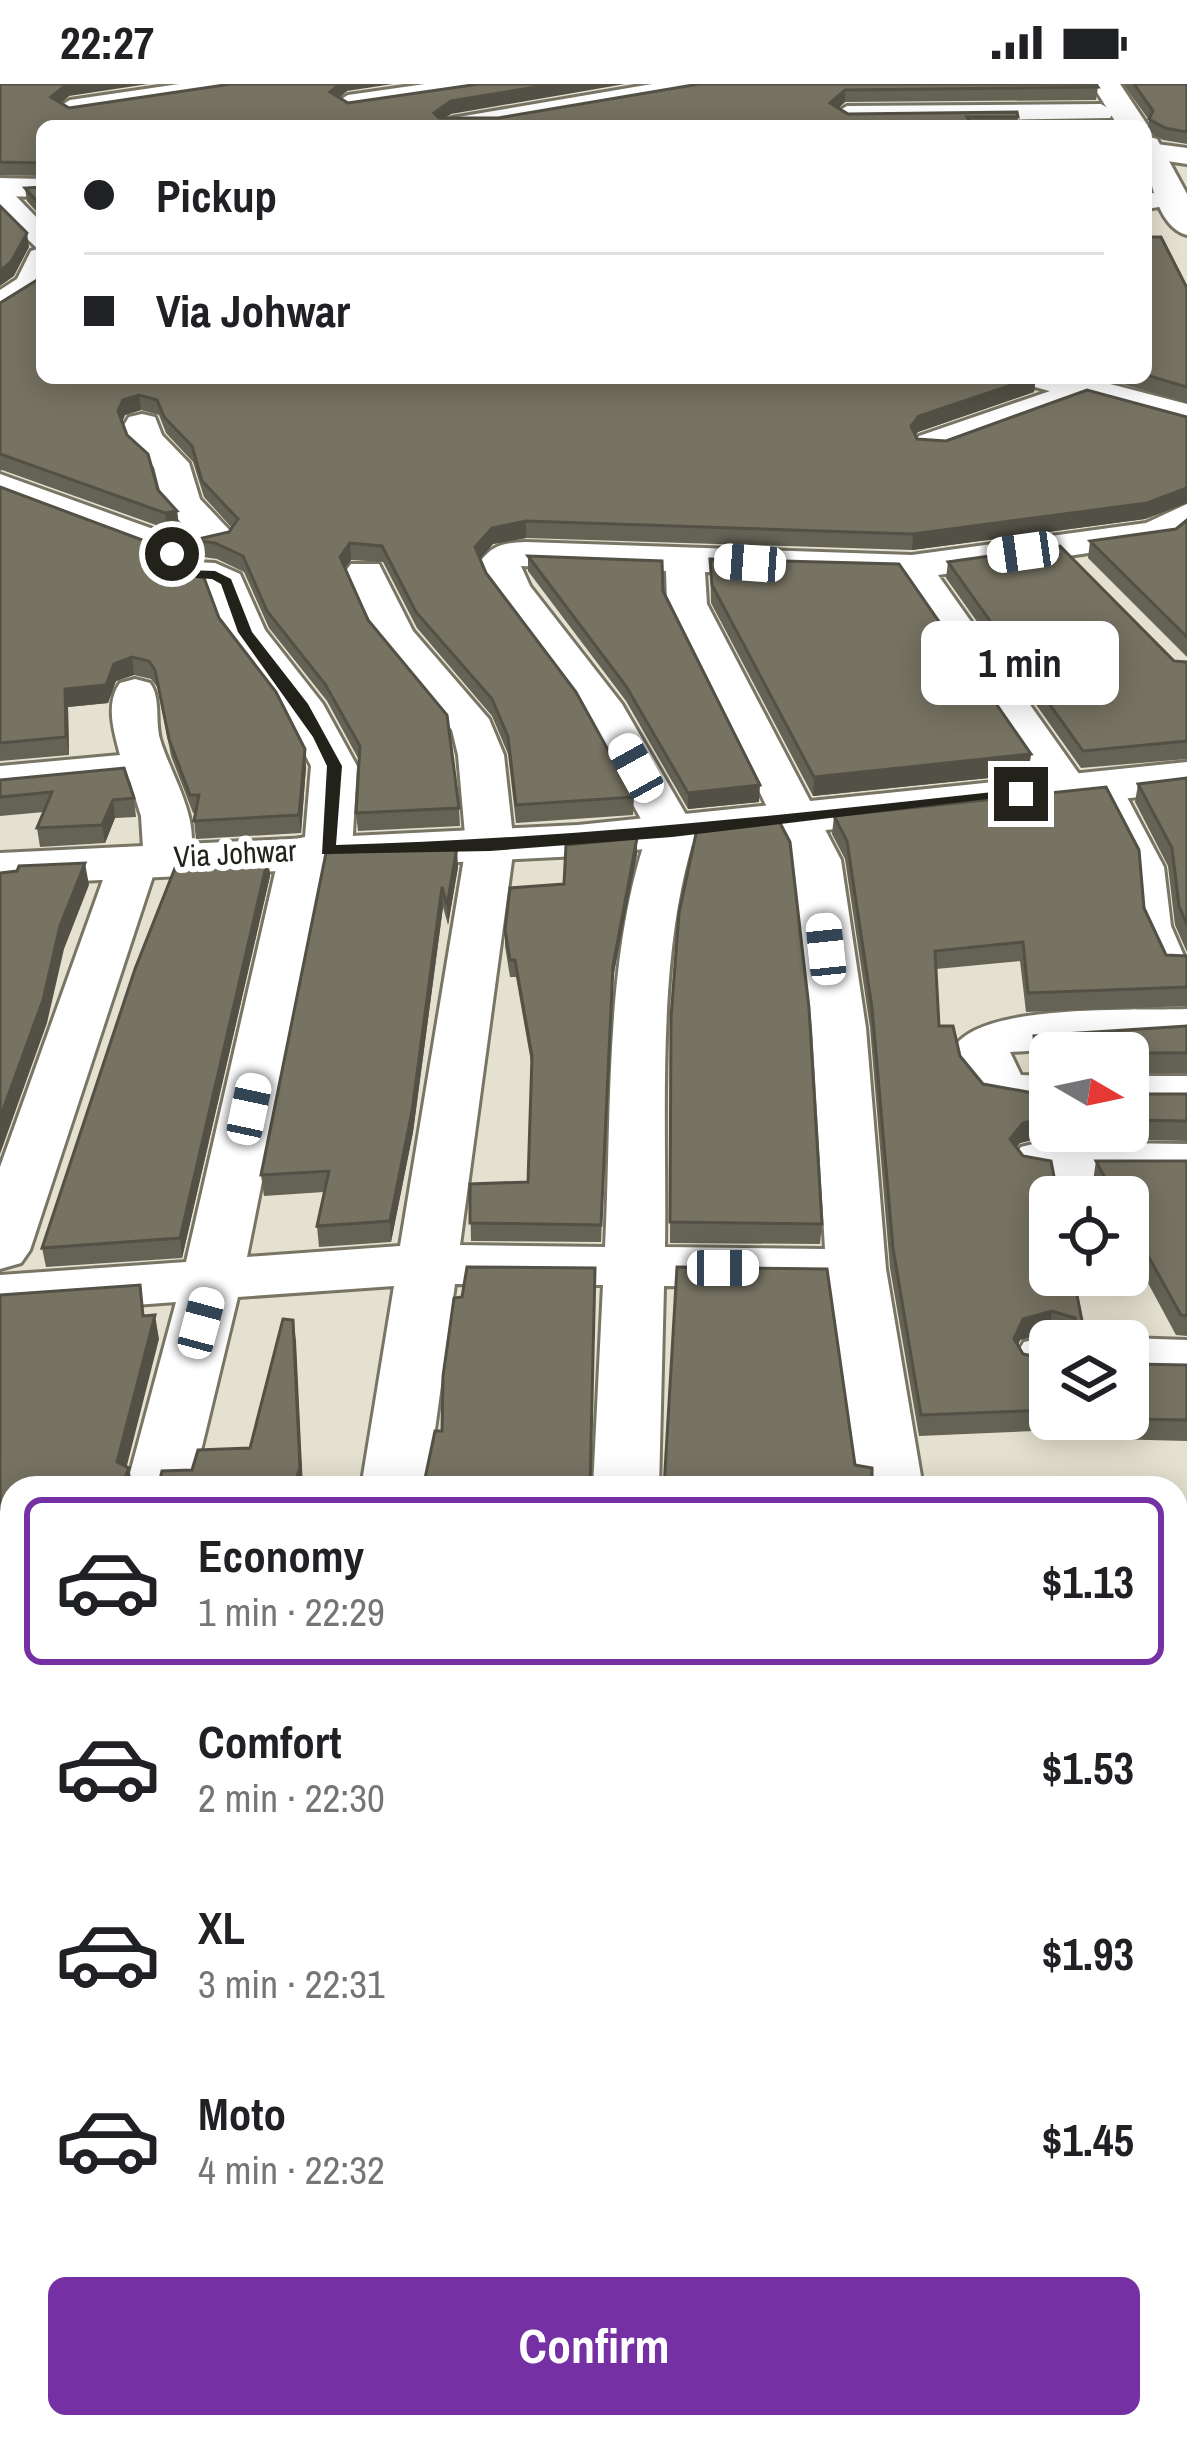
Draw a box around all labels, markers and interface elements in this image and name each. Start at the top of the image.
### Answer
text: 22:27 [60,12,154,73]
text: Pickup [156,165,277,226]
text: Via Johwar [156,280,350,341]
route start [145,527,199,581]
car [985,529,1061,575]
car [713,543,787,583]
callout: 1 min [922,620,1120,704]
text: 1 min [978,637,1062,689]
car [603,728,669,808]
route end [994,767,1048,821]
street label: Via Johwar [173,830,298,876]
car [804,911,848,987]
north arrow [1029,1032,1149,1152]
map controls [1029,1032,1149,1440]
car [224,1070,274,1148]
button: locate [1029,1176,1149,1296]
car [687,1250,759,1286]
car [174,1284,228,1362]
button: layers [1029,1320,1149,1440]
text: Economy [198,1525,364,1586]
icon: car [54,1527,162,1635]
text: $1.13 [1042,1551,1134,1612]
text: 1 min · 22:29 [198,1586,385,1638]
text: Comfort [198,1711,341,1772]
icon: car [54,1713,162,1821]
text: $1.53 [1042,1737,1134,1798]
text: 2 min · 22:30 [198,1772,385,1824]
text: XL [198,1897,245,1958]
icon: car [54,1899,162,2007]
text: $1.93 [1042,1923,1134,1984]
text: 3 min · 22:31 [198,1958,385,2010]
text: Moto [198,2083,286,2144]
icon: car [54,2085,162,2193]
text: $1.45 [1042,2109,1134,2170]
text: 4 min · 22:32 [198,2144,385,2196]
button: Confirm [48,2277,1140,2415]

